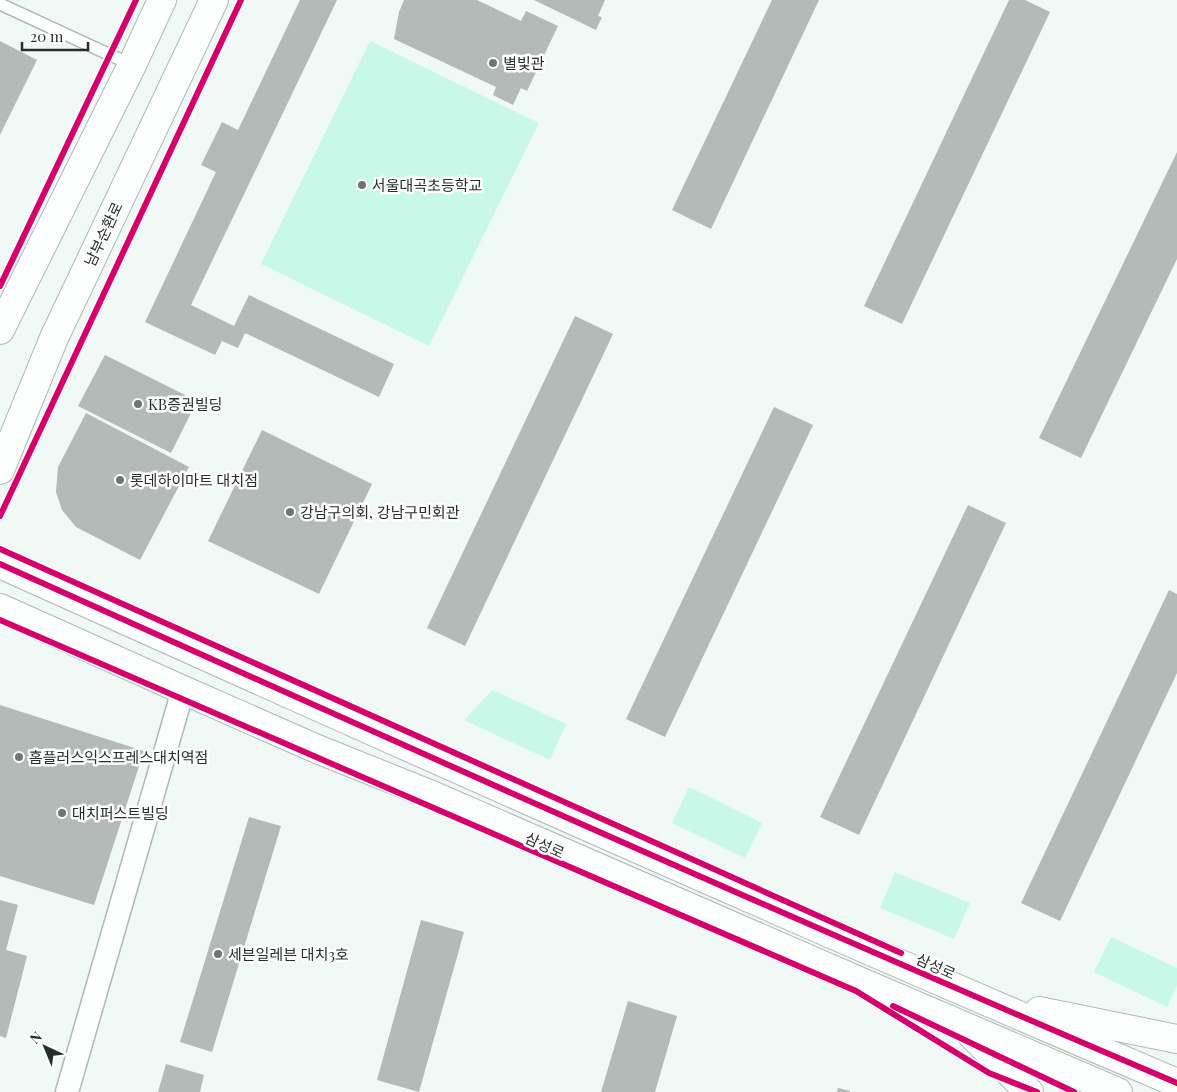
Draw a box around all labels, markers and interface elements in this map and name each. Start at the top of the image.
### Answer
scale bar [22,20,89,52]
text: 20 m [30,26,64,46]
place label: 별빛관 [503,53,545,73]
marker: 별빛관 [487,57,499,69]
place label: 서울대곡초등학교 [372,175,482,195]
marker: 서울대곡초등학교 [356,179,368,191]
street label: 남부순환로 [79,198,127,270]
place label: KB증권빌딩 [148,394,222,414]
marker: KB증권빌딩 [132,398,144,410]
place label: 롯데하이마트 대치점 [130,470,258,490]
marker: 롯데하이마트 대치점 [114,474,126,486]
place label: 강남구의회, 강남구민회관 [300,502,460,522]
marker: 강남구의회, 강남구민회관 [284,506,296,518]
place label: 홈플러스익스프레스대치역점 [29,747,208,767]
marker: 홈플러스익스프레스대치역점 [13,751,25,763]
place label: 대치퍼스트빌딩 [72,803,169,823]
marker: 대치퍼스트빌딩 [56,807,68,819]
street label: 삼성로 [522,827,568,863]
place label: 세븐일레븐 대치3호 [228,944,349,964]
marker: 세븐일레븐 대치3호 [212,948,224,960]
street label: 삼성로 [913,948,959,984]
north arrow [20,1022,70,1072]
text: N [25,1027,46,1048]

